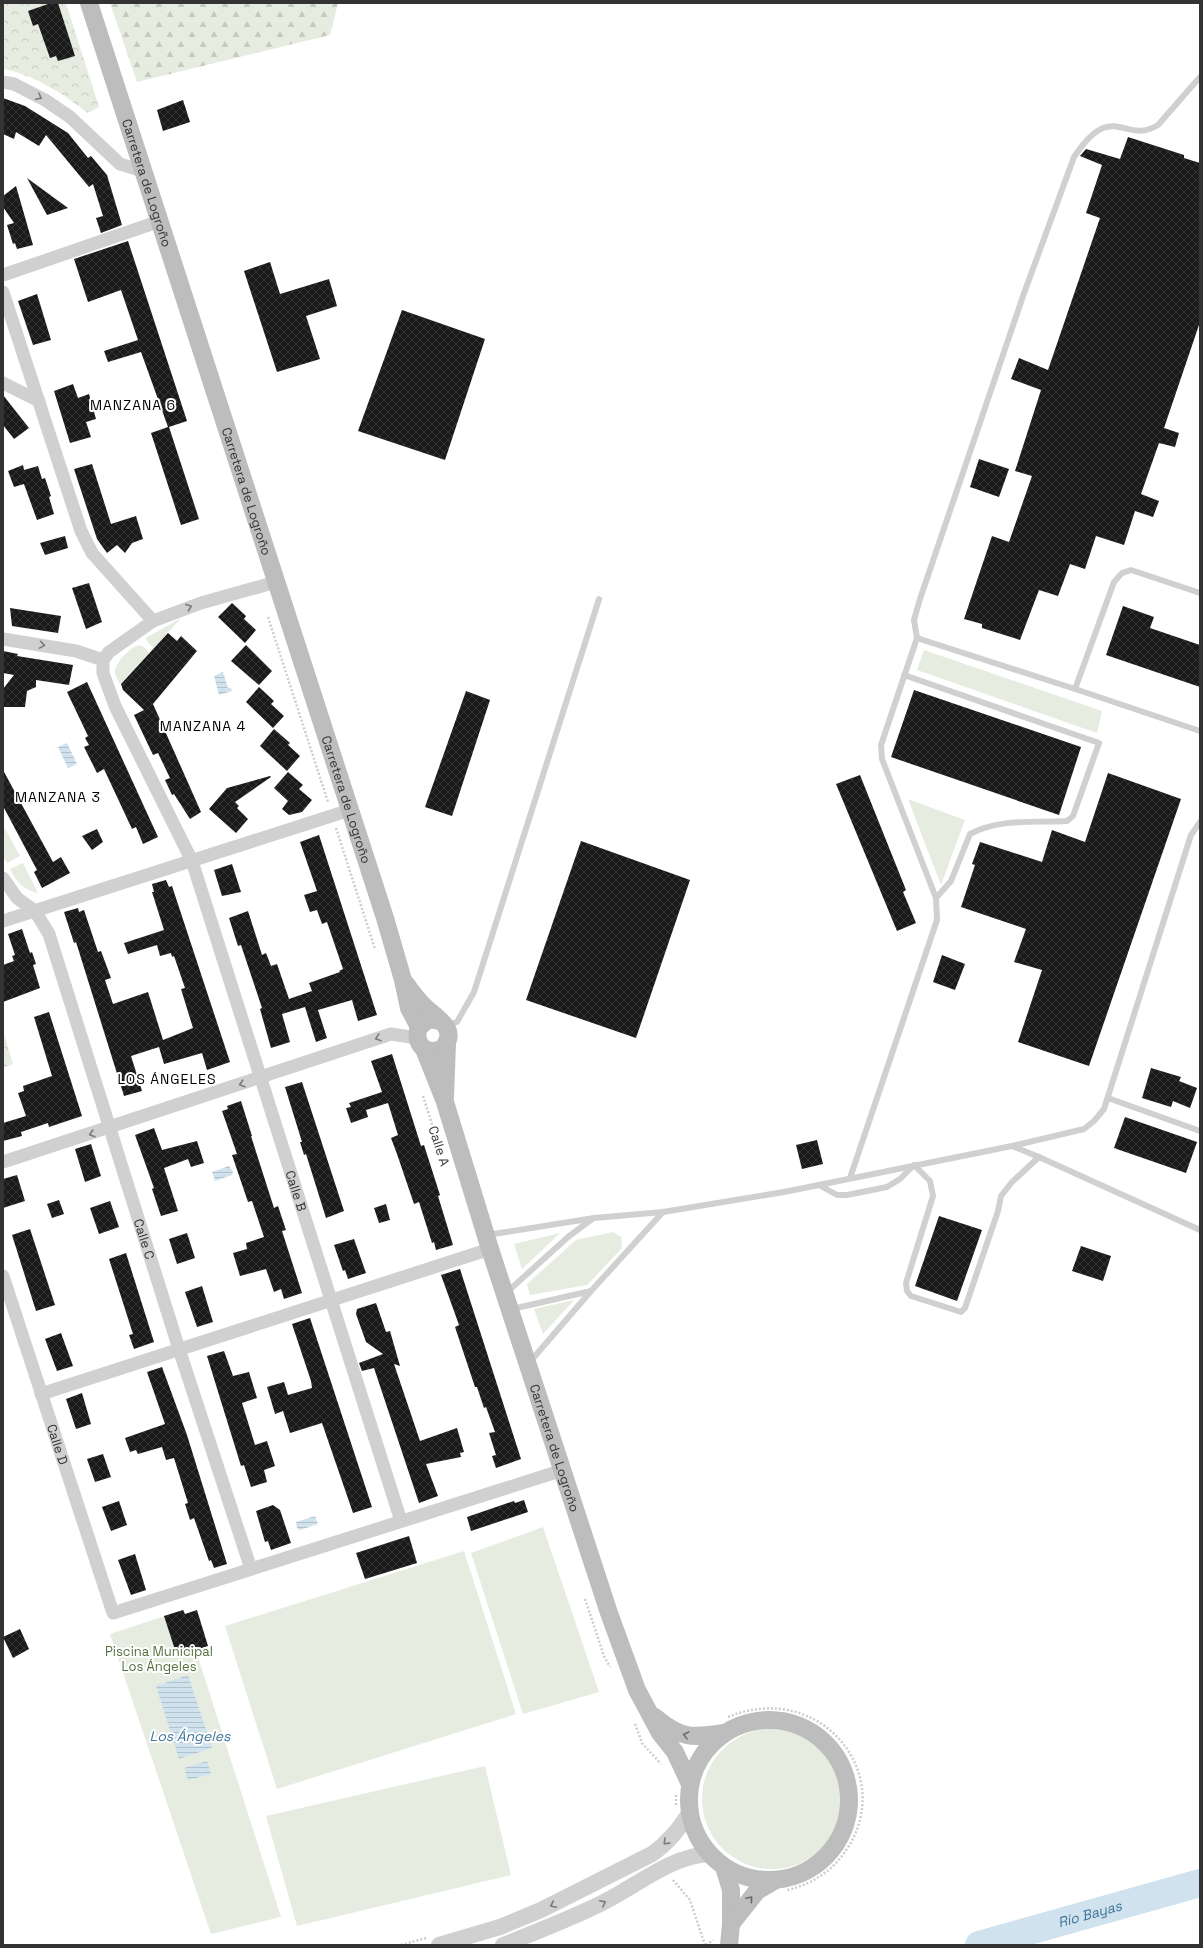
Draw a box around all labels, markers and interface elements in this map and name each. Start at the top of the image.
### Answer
one-way arrow [34,92,42,100]
street label: Carretera de Logroño [119,117,176,249]
district label: MANZANA 6 [90,396,176,414]
street label: Carretera de Logroño [218,425,276,557]
one-way arrow [186,604,193,612]
one-way arrow [38,640,45,649]
district label: MANZANA 4 [160,717,246,735]
street label: Carretera de Logroño [318,733,375,865]
district label: MANZANA 3 [15,788,101,806]
one-way arrow [375,1034,382,1042]
district label: LOS ÁNGELES [117,1070,217,1088]
one-way arrow [239,1079,246,1088]
street label: Calle A [425,1124,453,1168]
one-way arrow [88,1129,95,1137]
street label: Calle B [282,1168,311,1213]
street label: Calle C [130,1216,159,1261]
street label: Carretera de Logroño [526,1382,584,1514]
street label: Calle D [43,1422,73,1467]
park label: Piscina Municipal Los Ángeles [105,1643,213,1675]
water label: Los Ángeles [150,1727,231,1745]
one-way arrow [683,1731,689,1739]
one-way arrow [663,1838,671,1845]
water label: Río Bayas [1056,1896,1124,1931]
one-way arrow [745,1897,752,1904]
one-way arrow [549,1900,557,1908]
one-way arrow [599,1900,606,1907]

